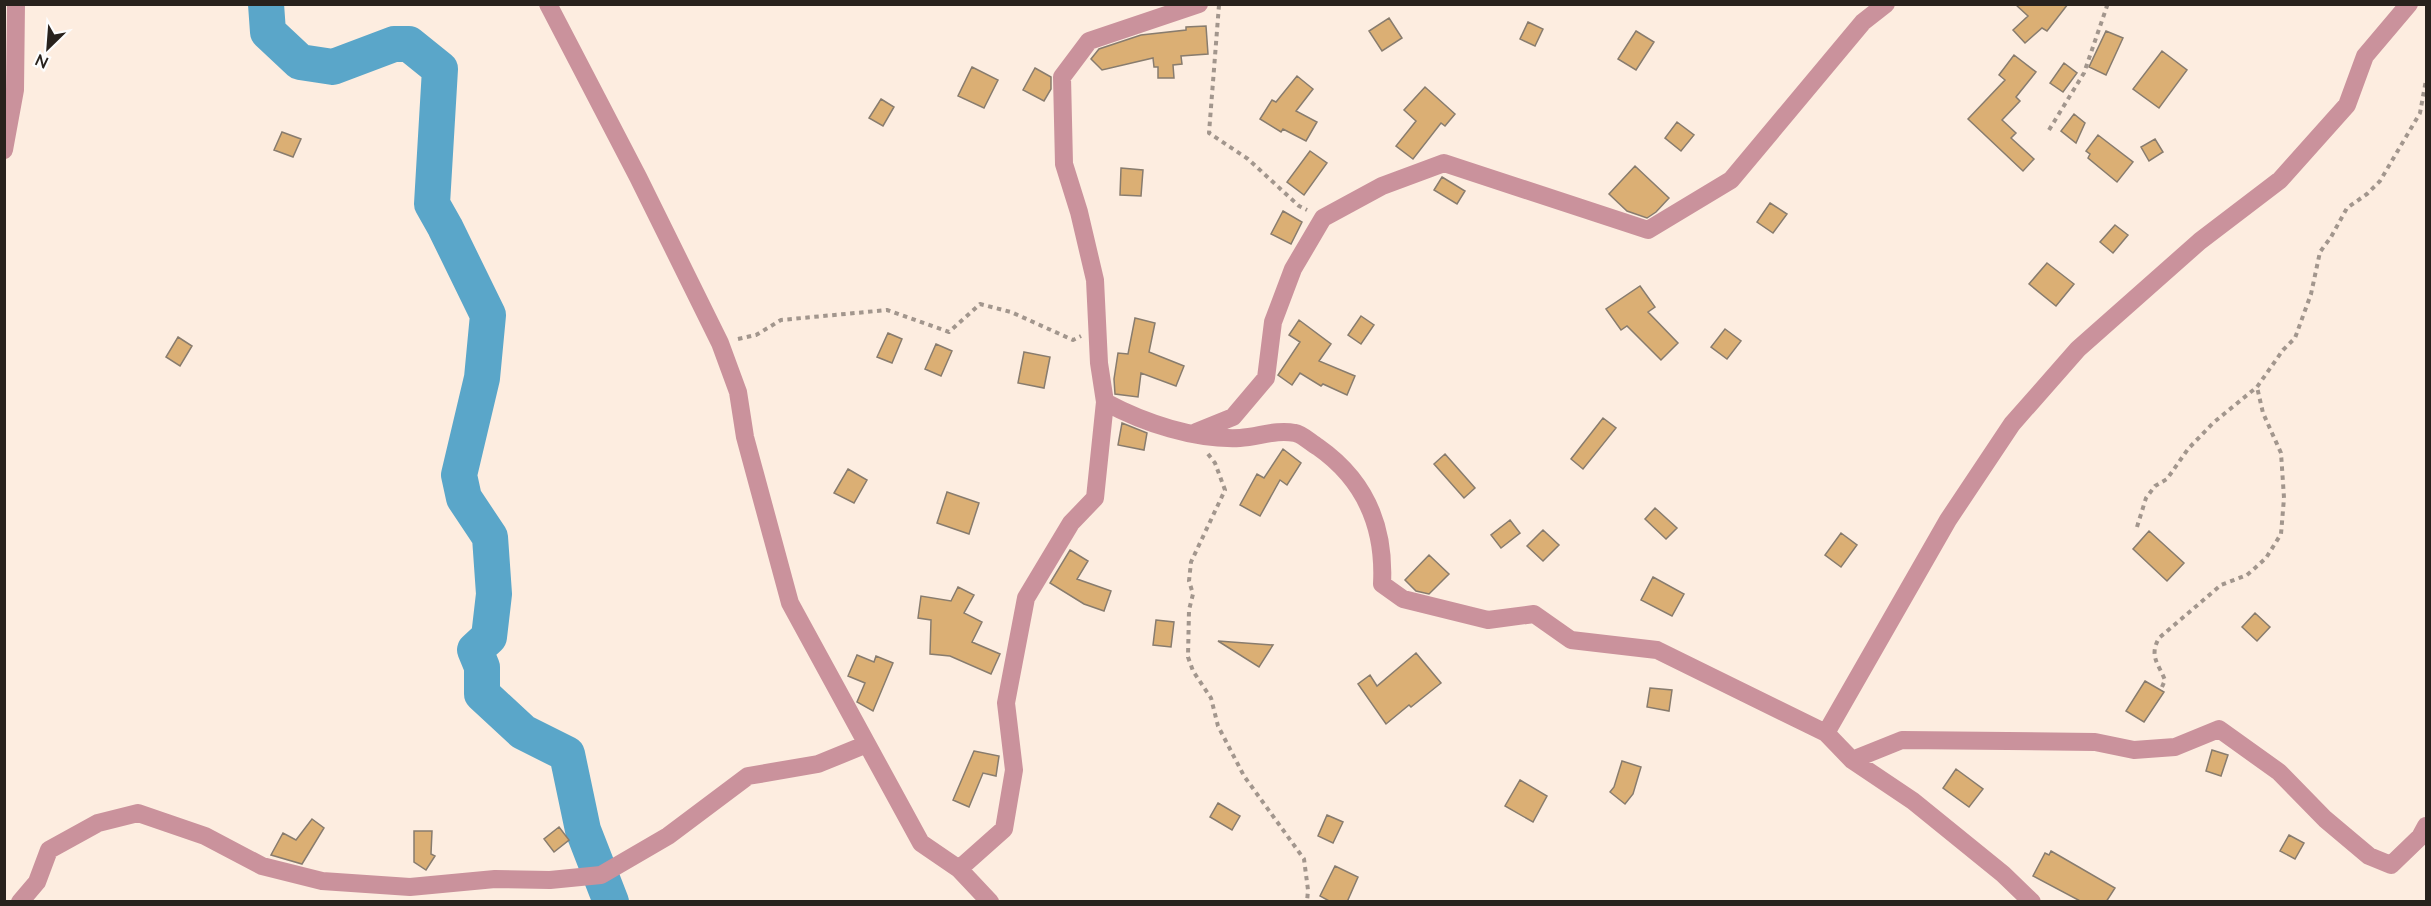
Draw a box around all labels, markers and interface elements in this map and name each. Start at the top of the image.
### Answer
north arrow [18,18,78,78]
text: N [32,51,51,73]

